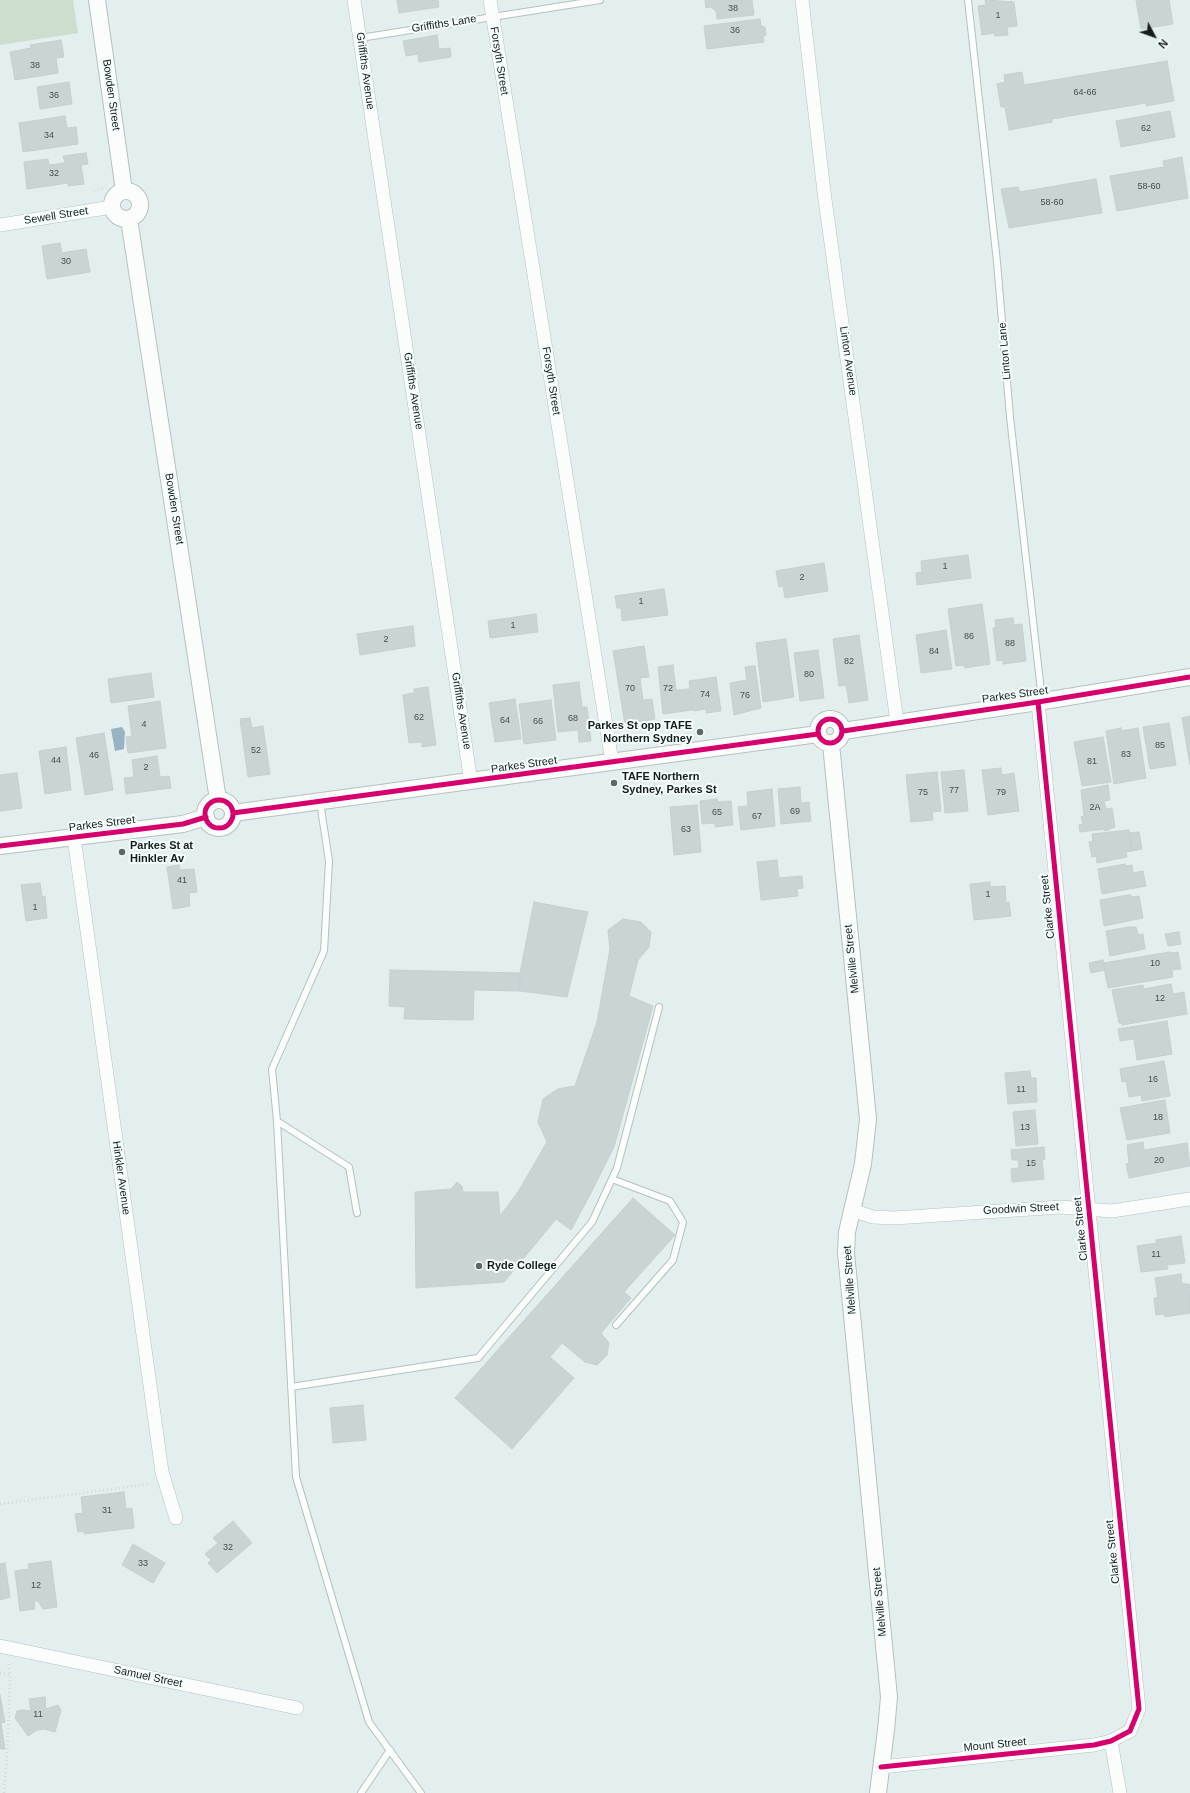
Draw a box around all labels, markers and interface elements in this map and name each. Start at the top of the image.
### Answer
house number: 38 [728,4,738,14]
house number: 1 [995,11,1001,21]
street label: Griffiths Lane [411,12,477,36]
north arrow [1134,16,1174,56]
street label: Forsyth Street [487,26,511,96]
house number: 36 [730,26,740,36]
street label: Griffiths Avenue [353,32,377,110]
text: N [1156,37,1170,51]
street label: Bowden Street [99,58,123,132]
house number: 38 [30,61,40,71]
house number: 64-66 [1073,88,1097,98]
house number: 36 [49,91,59,101]
house number: 62 [1141,124,1151,134]
house number: 34 [44,131,54,141]
house number: 32 [49,169,59,179]
house number: 58-60 [1137,182,1161,192]
house number: 58-60 [1040,198,1064,208]
street label: Sewell Street [23,204,89,228]
house number: 30 [61,257,71,267]
street label: Linton Lane [996,322,1014,380]
street label: Linton Avenue [837,325,859,397]
street label: Forsyth Street [539,346,563,416]
street label: Griffiths Avenue [400,352,426,430]
street label: Bowden Street [162,472,186,546]
house number: 1 [942,562,948,572]
house number: 2 [799,573,805,583]
house number: 1 [638,597,644,607]
house number: 1 [510,621,516,631]
house number: 86 [964,632,974,642]
house number: 2 [383,635,389,645]
house number: 88 [1005,639,1015,649]
house number: 84 [929,647,939,657]
house number: 82 [844,657,854,667]
house number: 80 [804,670,814,680]
street label: Griffiths Avenue [448,672,474,750]
house number: 70 [625,684,635,694]
house number: 72 [663,684,673,694]
street label: Parkes Street [981,684,1049,706]
house number: 74 [700,690,710,700]
house number: 76 [740,691,750,701]
house number: 62 [414,713,424,723]
house number: 68 [568,714,578,724]
house number: 64 [500,716,510,726]
house number: 66 [533,717,543,727]
place label: Parkes St opp TAFE Northern Sydney [588,719,692,745]
house number: 4 [141,720,147,730]
marker: Parkes St opp TAFE Northern Sydney [695,727,705,737]
house number: 85 [1155,741,1165,751]
house number: 52 [251,746,261,756]
house number: 83 [1121,750,1131,760]
house number: 46 [89,751,99,761]
street label: Parkes Street [490,754,558,776]
house number: 44 [51,756,61,766]
house number: 81 [1087,757,1097,767]
house number: 2 [143,763,149,773]
place label: TAFE Northern Sydney, Parkes St [622,770,717,796]
marker: TAFE Northern Sydney, Parkes St [609,778,619,788]
house number: 77 [949,786,959,796]
house number: 75 [918,788,928,798]
house number: 79 [996,788,1006,798]
house number: 2A [1089,803,1101,813]
house number: 69 [790,807,800,817]
house number: 65 [712,808,722,818]
house number: 67 [752,812,762,822]
street label: Parkes Street [68,813,136,835]
house number: 63 [681,825,691,835]
place label: Parkes St at Hinkler Av [130,839,193,865]
marker: Parkes St at Hinkler Av [117,847,127,857]
street label: Clarke Street [1038,874,1058,940]
house number: 41 [177,876,187,886]
house number: 1 [985,890,991,900]
house number: 1 [32,903,38,913]
street label: Melville Street [842,924,862,994]
house number: 10 [1150,959,1160,969]
house number: 12 [1155,994,1165,1004]
house number: 16 [1148,1075,1158,1085]
house number: 11 [1016,1085,1026,1095]
house number: 18 [1153,1113,1163,1123]
house number: 13 [1020,1123,1030,1133]
street label: Hinkler Avenue [109,1140,133,1216]
house number: 20 [1154,1156,1164,1166]
house number: 15 [1026,1159,1036,1169]
street label: Clarke Street [1071,1196,1091,1262]
street label: Goodwin Street [983,1200,1059,1218]
street label: Melville Street [841,1245,859,1315]
house number: 11 [1151,1250,1161,1260]
place label: Ryde College [487,1259,557,1273]
marker: Ryde College [474,1261,484,1271]
house number: 31 [102,1506,112,1516]
street label: Clarke Street [1103,1519,1123,1585]
house number: 32 [223,1543,233,1553]
house number: 33 [138,1559,148,1569]
street label: Melville Street [870,1567,890,1637]
house number: 12 [31,1581,41,1591]
street label: Samuel Street [113,1663,183,1691]
house number: 11 [33,1710,43,1720]
street label: Mount Street [963,1735,1027,1755]

